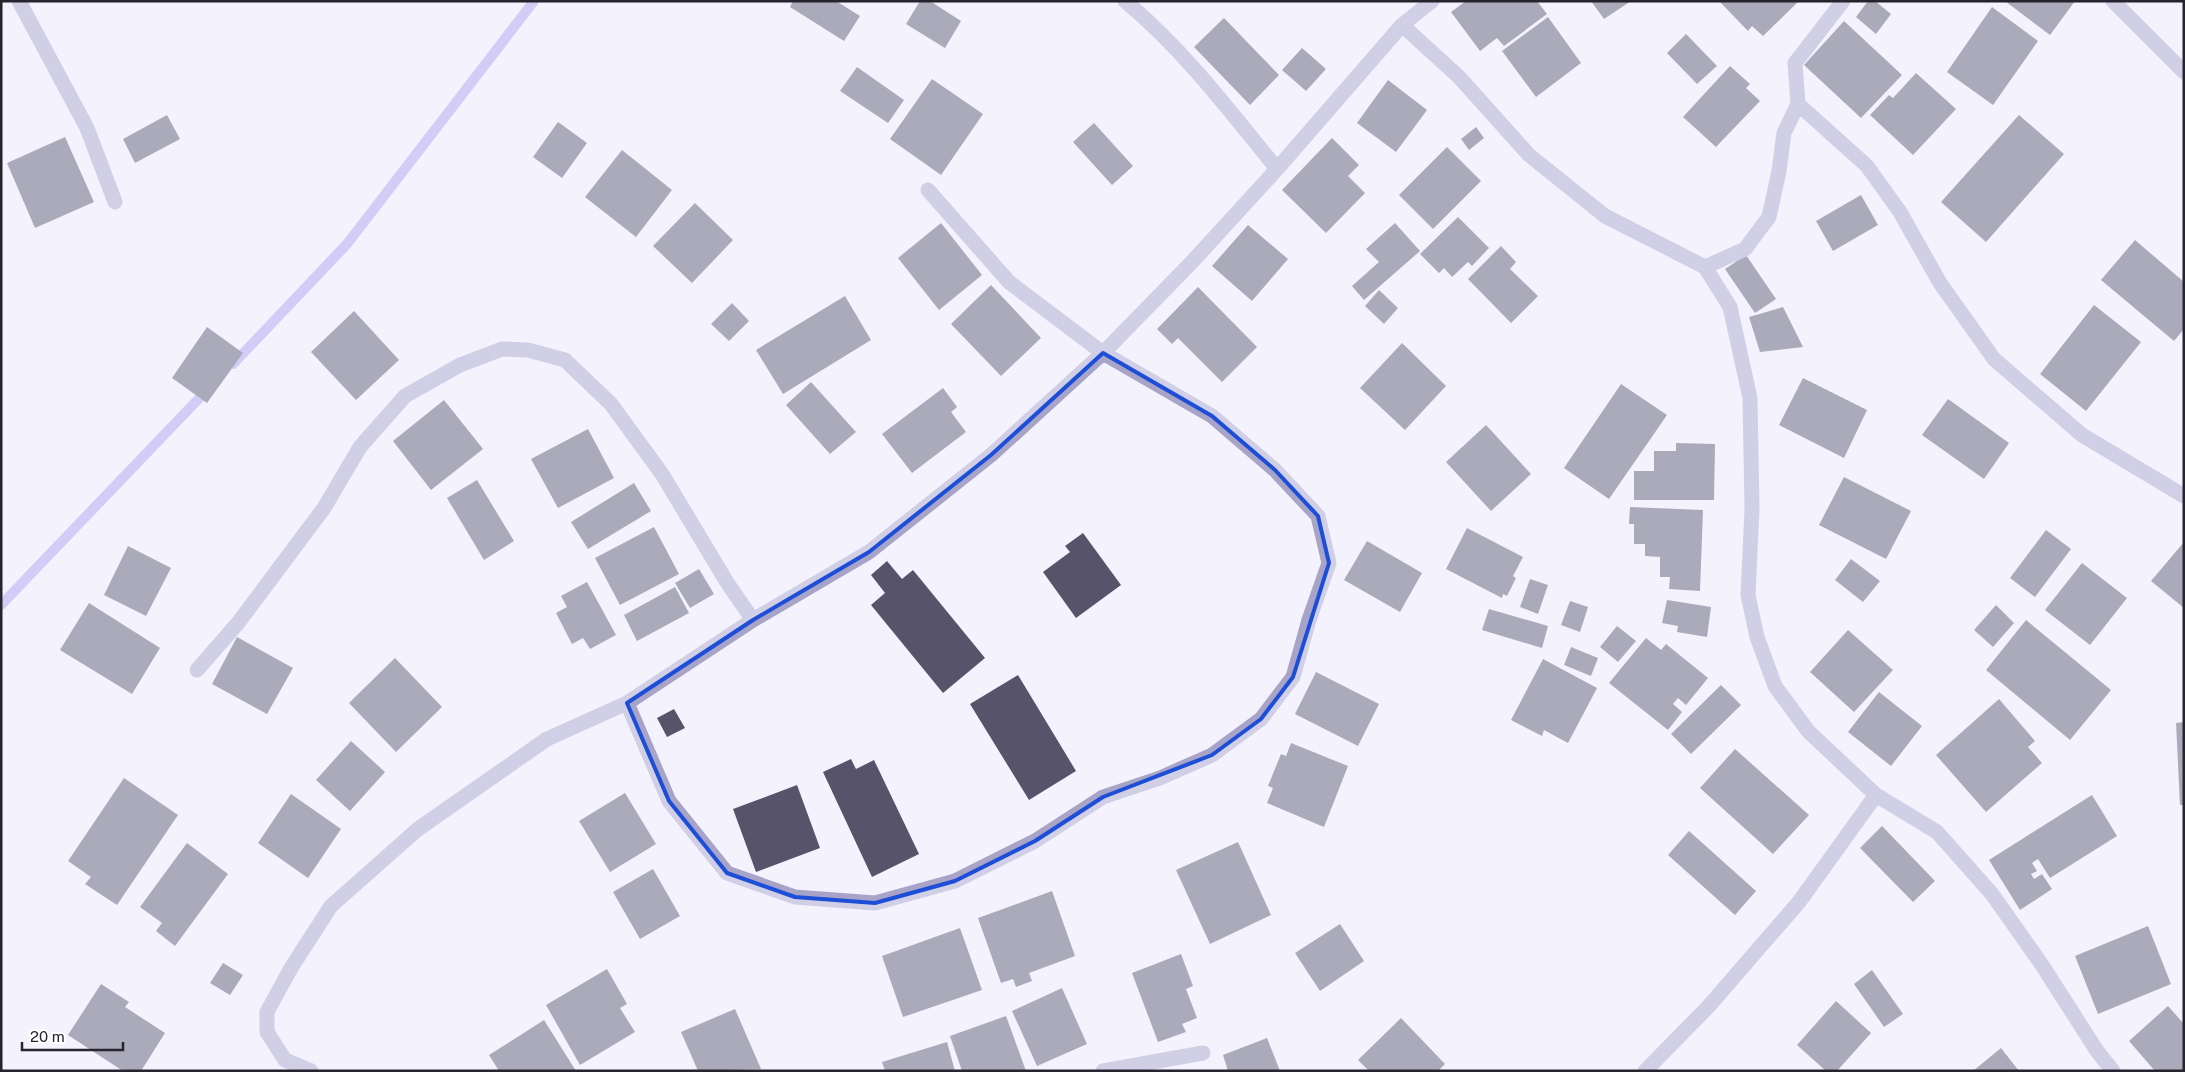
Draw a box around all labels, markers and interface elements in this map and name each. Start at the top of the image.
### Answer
scale bar [22,1020,124,1052]
text: 20 m [30,1028,65,1045]

